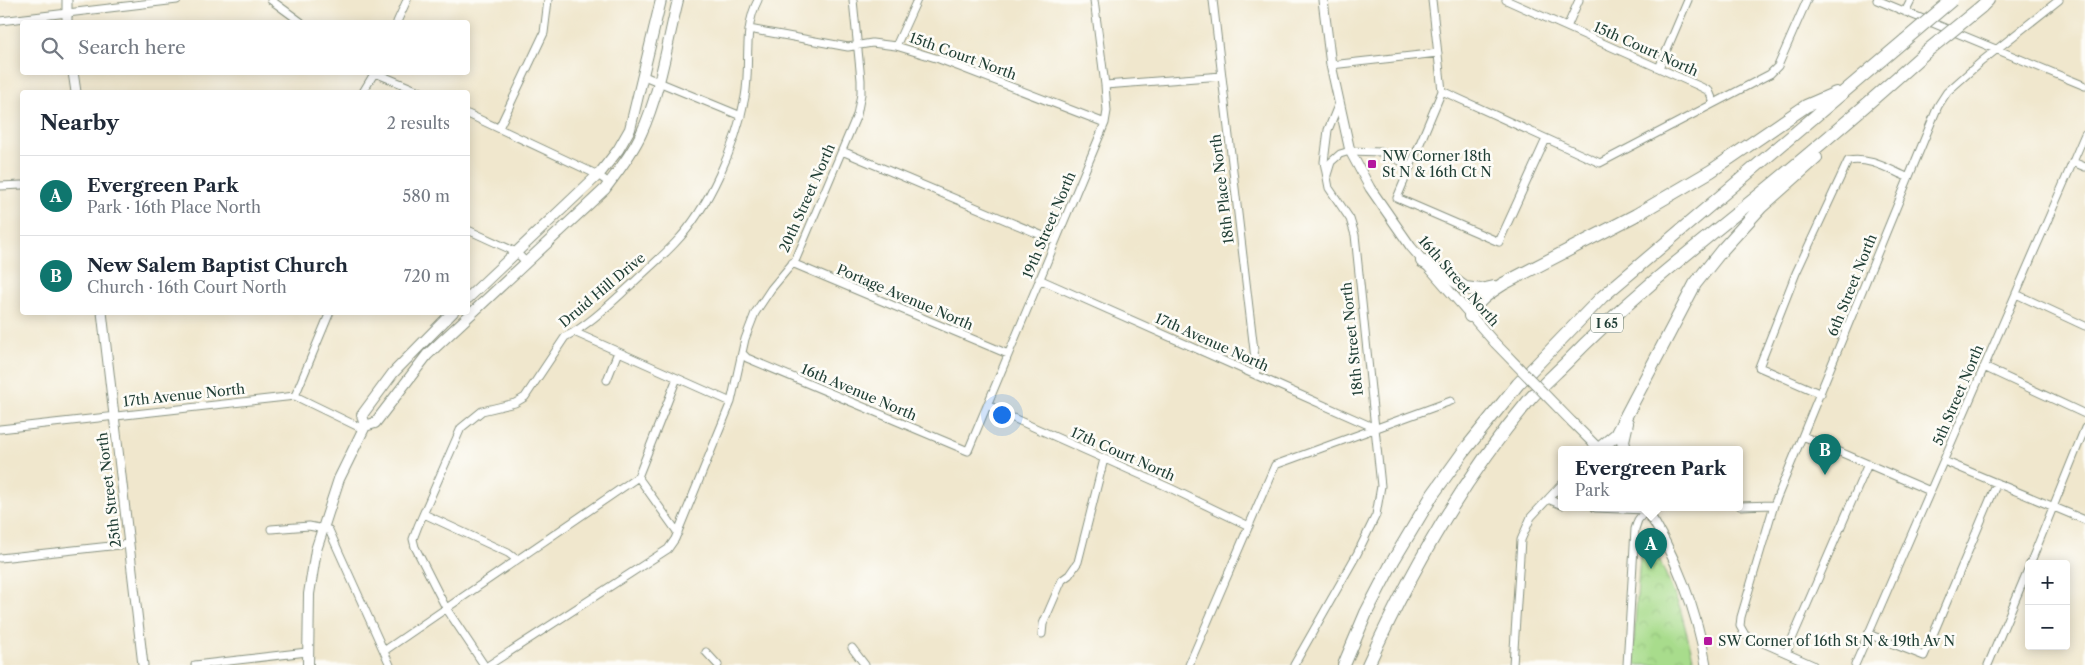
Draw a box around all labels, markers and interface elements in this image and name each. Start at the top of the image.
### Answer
street label: 15th Court North [1591,18,1701,80]
search box [20,20,470,75]
street label: 15th Court North [907,28,1019,84]
icon: search [38,34,66,62]
text: Search here [78,36,186,59]
text: Nearby [40,110,119,135]
text: 2 results [387,113,450,133]
street label: 18th Place North [1206,133,1238,245]
street label: 20th Street North [775,141,839,255]
place label: NW Corner 18th St N & 16th Ct N [1382,147,1492,181]
marker: NW Corner 18th St N & 16th Ct N [1366,158,1378,170]
street label: 19th Street North [1018,169,1080,281]
text: Evergreen Park [87,174,238,197]
text: A [50,186,62,206]
text: 580 m [403,186,450,206]
text: Park · 16th Place North [87,197,261,217]
street label: 6th Street North [1823,231,1881,339]
street label: 16th Street North [1415,232,1503,330]
street label: Druid Hill Drive [555,249,649,331]
text: New Salem Baptist Church [87,254,348,277]
street label: Portage Avenue North [834,260,976,334]
text: B [50,266,62,286]
text: 720 m [404,266,450,286]
text: Church · 16th Court North [87,277,287,297]
street label: 18th Street North [1337,281,1367,397]
street label: 17th Avenue North [1152,309,1272,375]
road number: I 65 [1591,314,1623,332]
street label: 5th Street North [1929,342,1987,448]
street label: 16th Avenue North [798,360,920,425]
street label: 17th Avenue North [122,380,246,410]
your location [989,402,1015,428]
street label: 17th Court North [1068,423,1178,485]
street label: 25th Street North [93,431,125,549]
pin: B [1809,434,1841,475]
popup [1558,446,1743,511]
text: Evergreen Park [1575,457,1726,480]
text: Park [1575,480,1610,500]
pin: A [1635,528,1667,569]
map controls [2025,560,2070,650]
button: + [2025,560,2070,605]
button: − [2025,605,2070,650]
place label: SW Corner of 16th St N & 19th Av N [1718,632,1956,650]
marker: SW Corner of 16th St N & 19th Av N [1702,635,1714,647]

